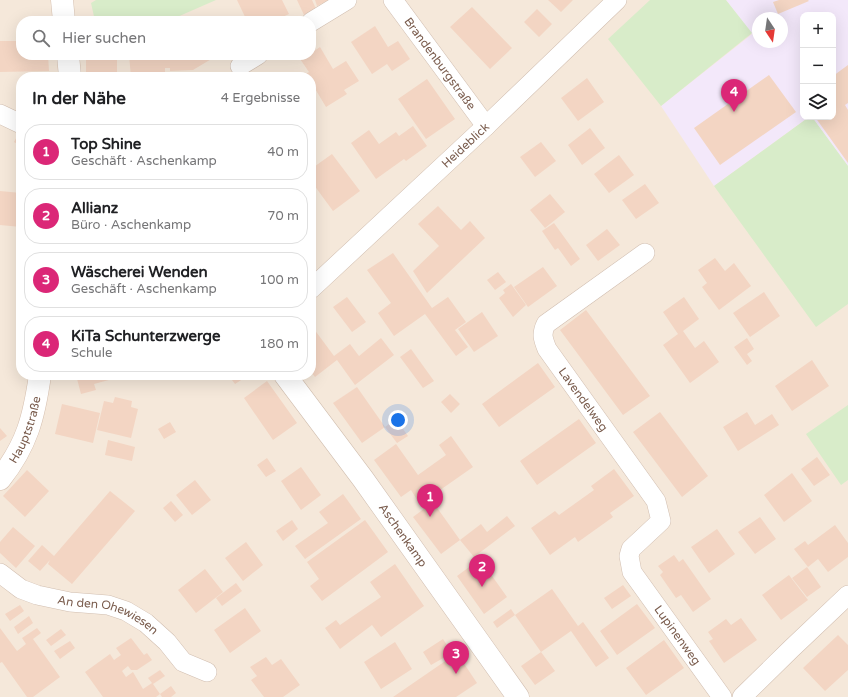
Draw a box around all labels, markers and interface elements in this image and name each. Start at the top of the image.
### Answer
north arrow [752,12,788,48]
map controls [800,12,836,120]
button: + [800,12,836,48]
street label: Brandenburgstraße [401,15,479,113]
search box [16,16,316,60]
icon: search [30,27,52,49]
text: Hier suchen [62,29,146,47]
button: − [800,48,836,84]
pin: 4 [721,79,747,112]
button: layers [800,84,836,120]
text: In der Nähe [32,88,126,109]
text: 4 Ergebnisse [221,90,300,106]
street label: Heideblick [439,119,492,171]
text: Top Shine [71,135,141,153]
text: 1 [42,144,50,160]
text: 40 m [267,144,299,160]
text: Geschäft · Aschenkamp [71,153,217,169]
text: Allianz [71,199,118,217]
text: 2 [42,208,50,224]
text: 70 m [267,208,299,224]
text: Büro · Aschenkamp [71,217,191,233]
text: Wäscherei Wenden [71,263,208,281]
text: 3 [42,272,50,288]
text: 100 m [259,272,299,288]
text: Geschäft · Aschenkamp [71,281,217,297]
text: KiTa Schunterzwerge [71,327,220,345]
text: 4 [42,336,50,352]
text: 180 m [259,336,299,352]
text: Schule [71,345,112,361]
street label: Lavendelweg [556,365,611,434]
street label: Hauptstraße [6,395,43,466]
your location [388,410,408,430]
pin: 1 [417,484,443,517]
street label: Aschenkamp [376,501,430,570]
pin: 2 [469,554,495,587]
street label: An den Ohewiesen [56,593,161,637]
street label: Lupinenweg [651,603,704,668]
pin: 3 [443,641,469,674]

